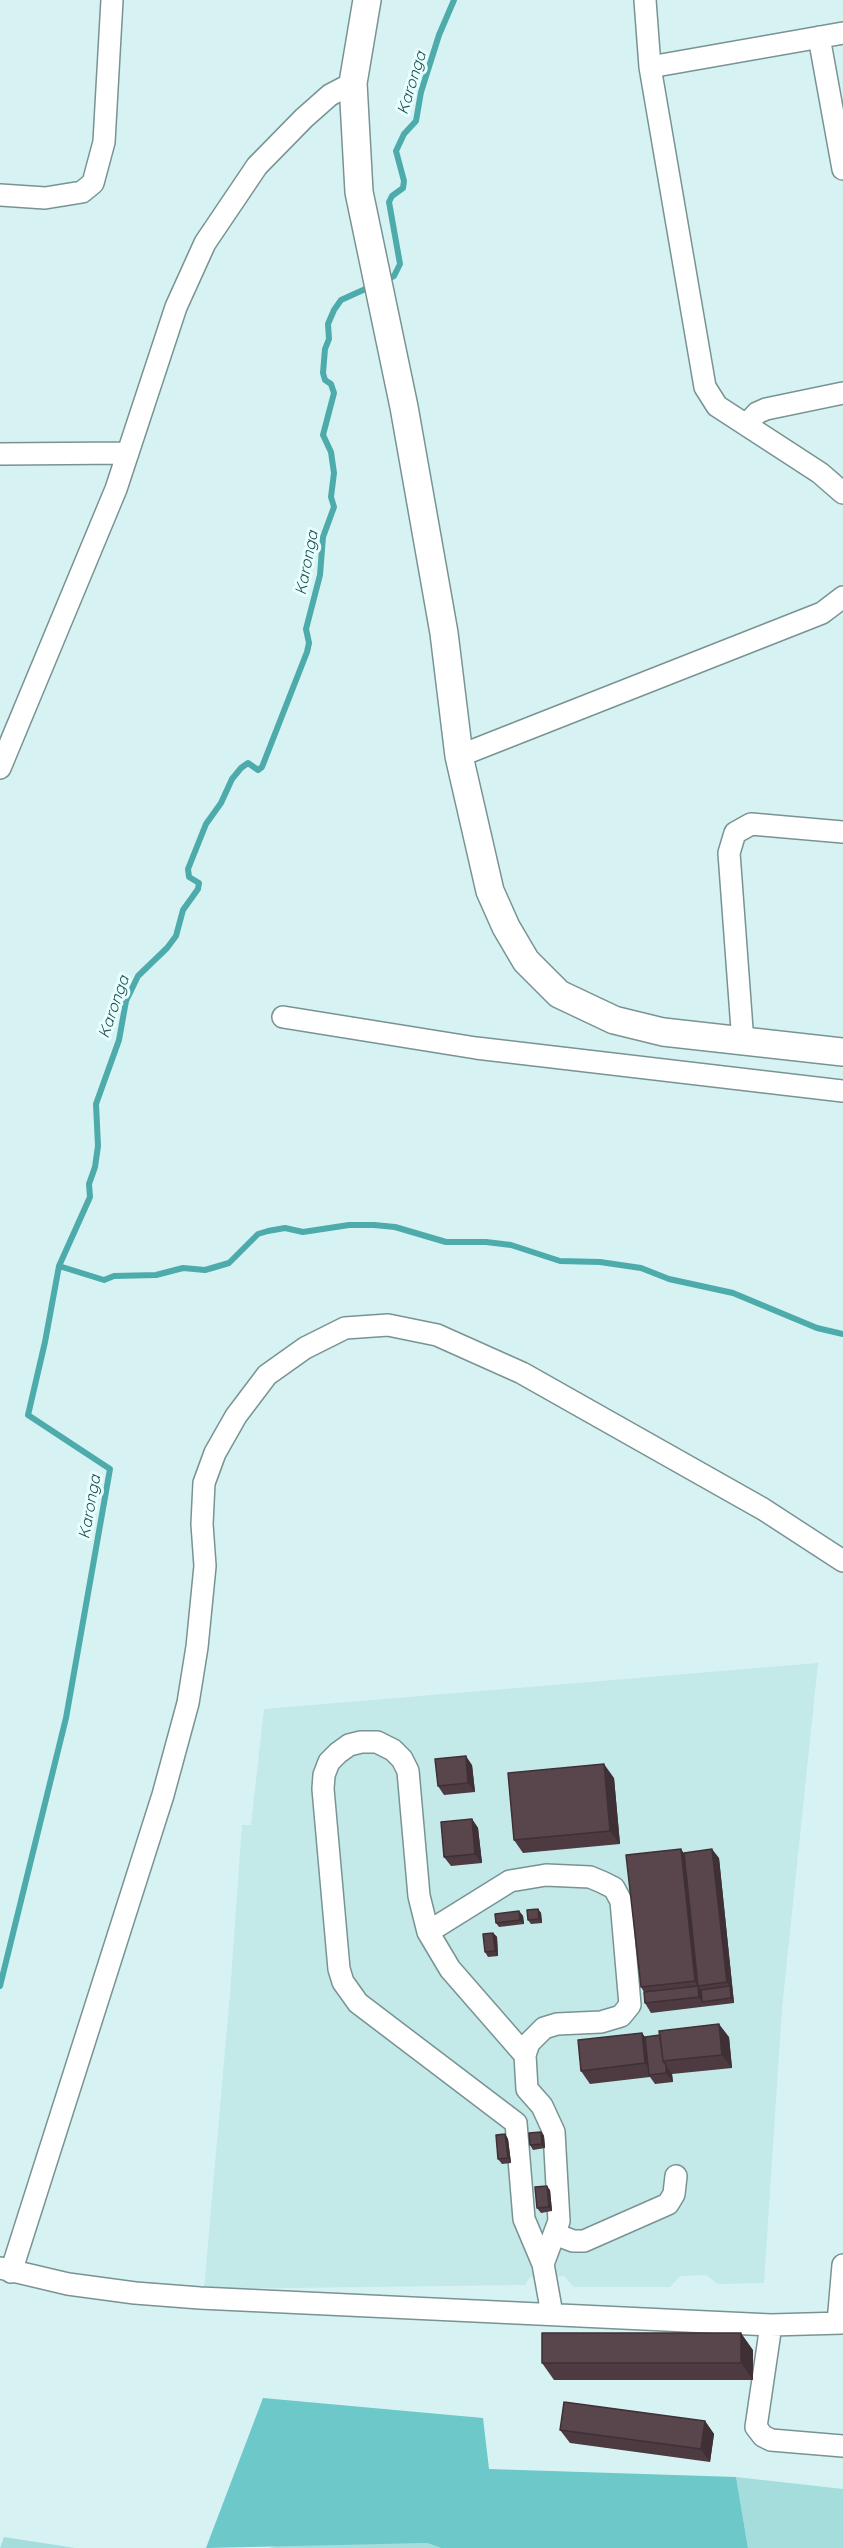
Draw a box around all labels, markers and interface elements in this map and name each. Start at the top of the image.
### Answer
water label: Karonga [393,49,431,117]
water label: Karonga [291,529,323,597]
water label: Karonga [94,973,134,1041]
water label: Karonga [75,1473,105,1541]

